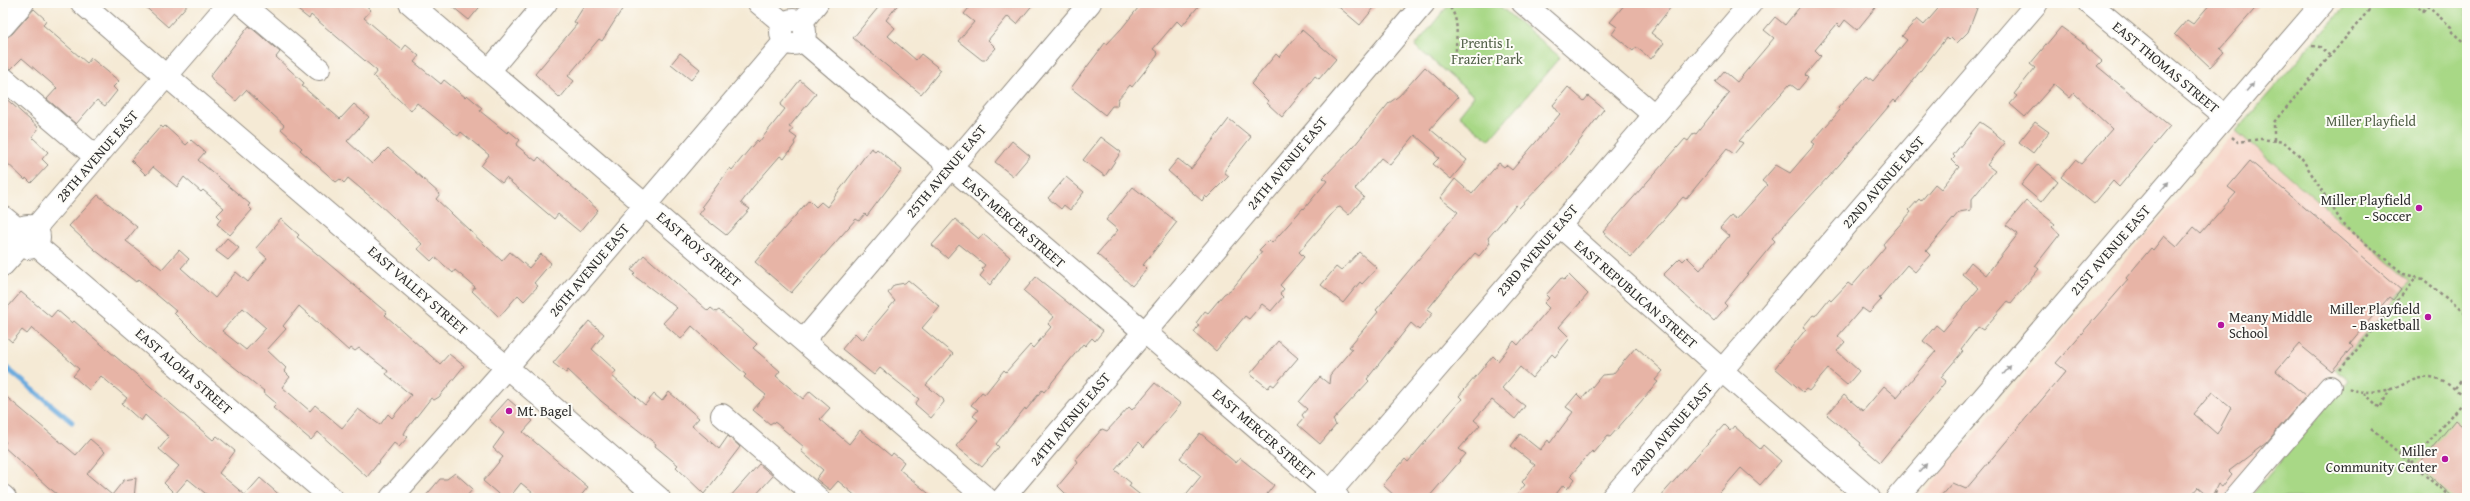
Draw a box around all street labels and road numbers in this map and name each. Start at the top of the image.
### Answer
street label: EAST THOMAS STREET [2108,16,2224,118]
street label: 28TH AVENUE EAST [51,106,143,206]
street label: 24TH AVENUE EAST [1242,112,1332,214]
street label: 25TH AVENUE EAST [901,120,991,222]
street label: 22ND AVENUE EAST [1837,131,1929,233]
street label: EAST MERCER STREET [958,172,1070,272]
street label: 23RD AVENUE EAST [1492,200,1583,300]
street label: 21ST AVENUE EAST [2065,200,2155,299]
street label: EAST ROY STREET [653,207,746,291]
street label: 26TH AVENUE EAST [544,219,634,321]
street label: EAST REPUBLICAN STREET [1570,235,1702,353]
street label: EAST VALLEY STREET [364,241,472,339]
street label: EAST ALOHA STREET [131,323,237,419]
street label: 24TH AVENUE EAST [1025,368,1115,470]
street label: 22ND AVENUE EAST [1625,378,1717,480]
street label: EAST MERCER STREET [1208,384,1320,484]

